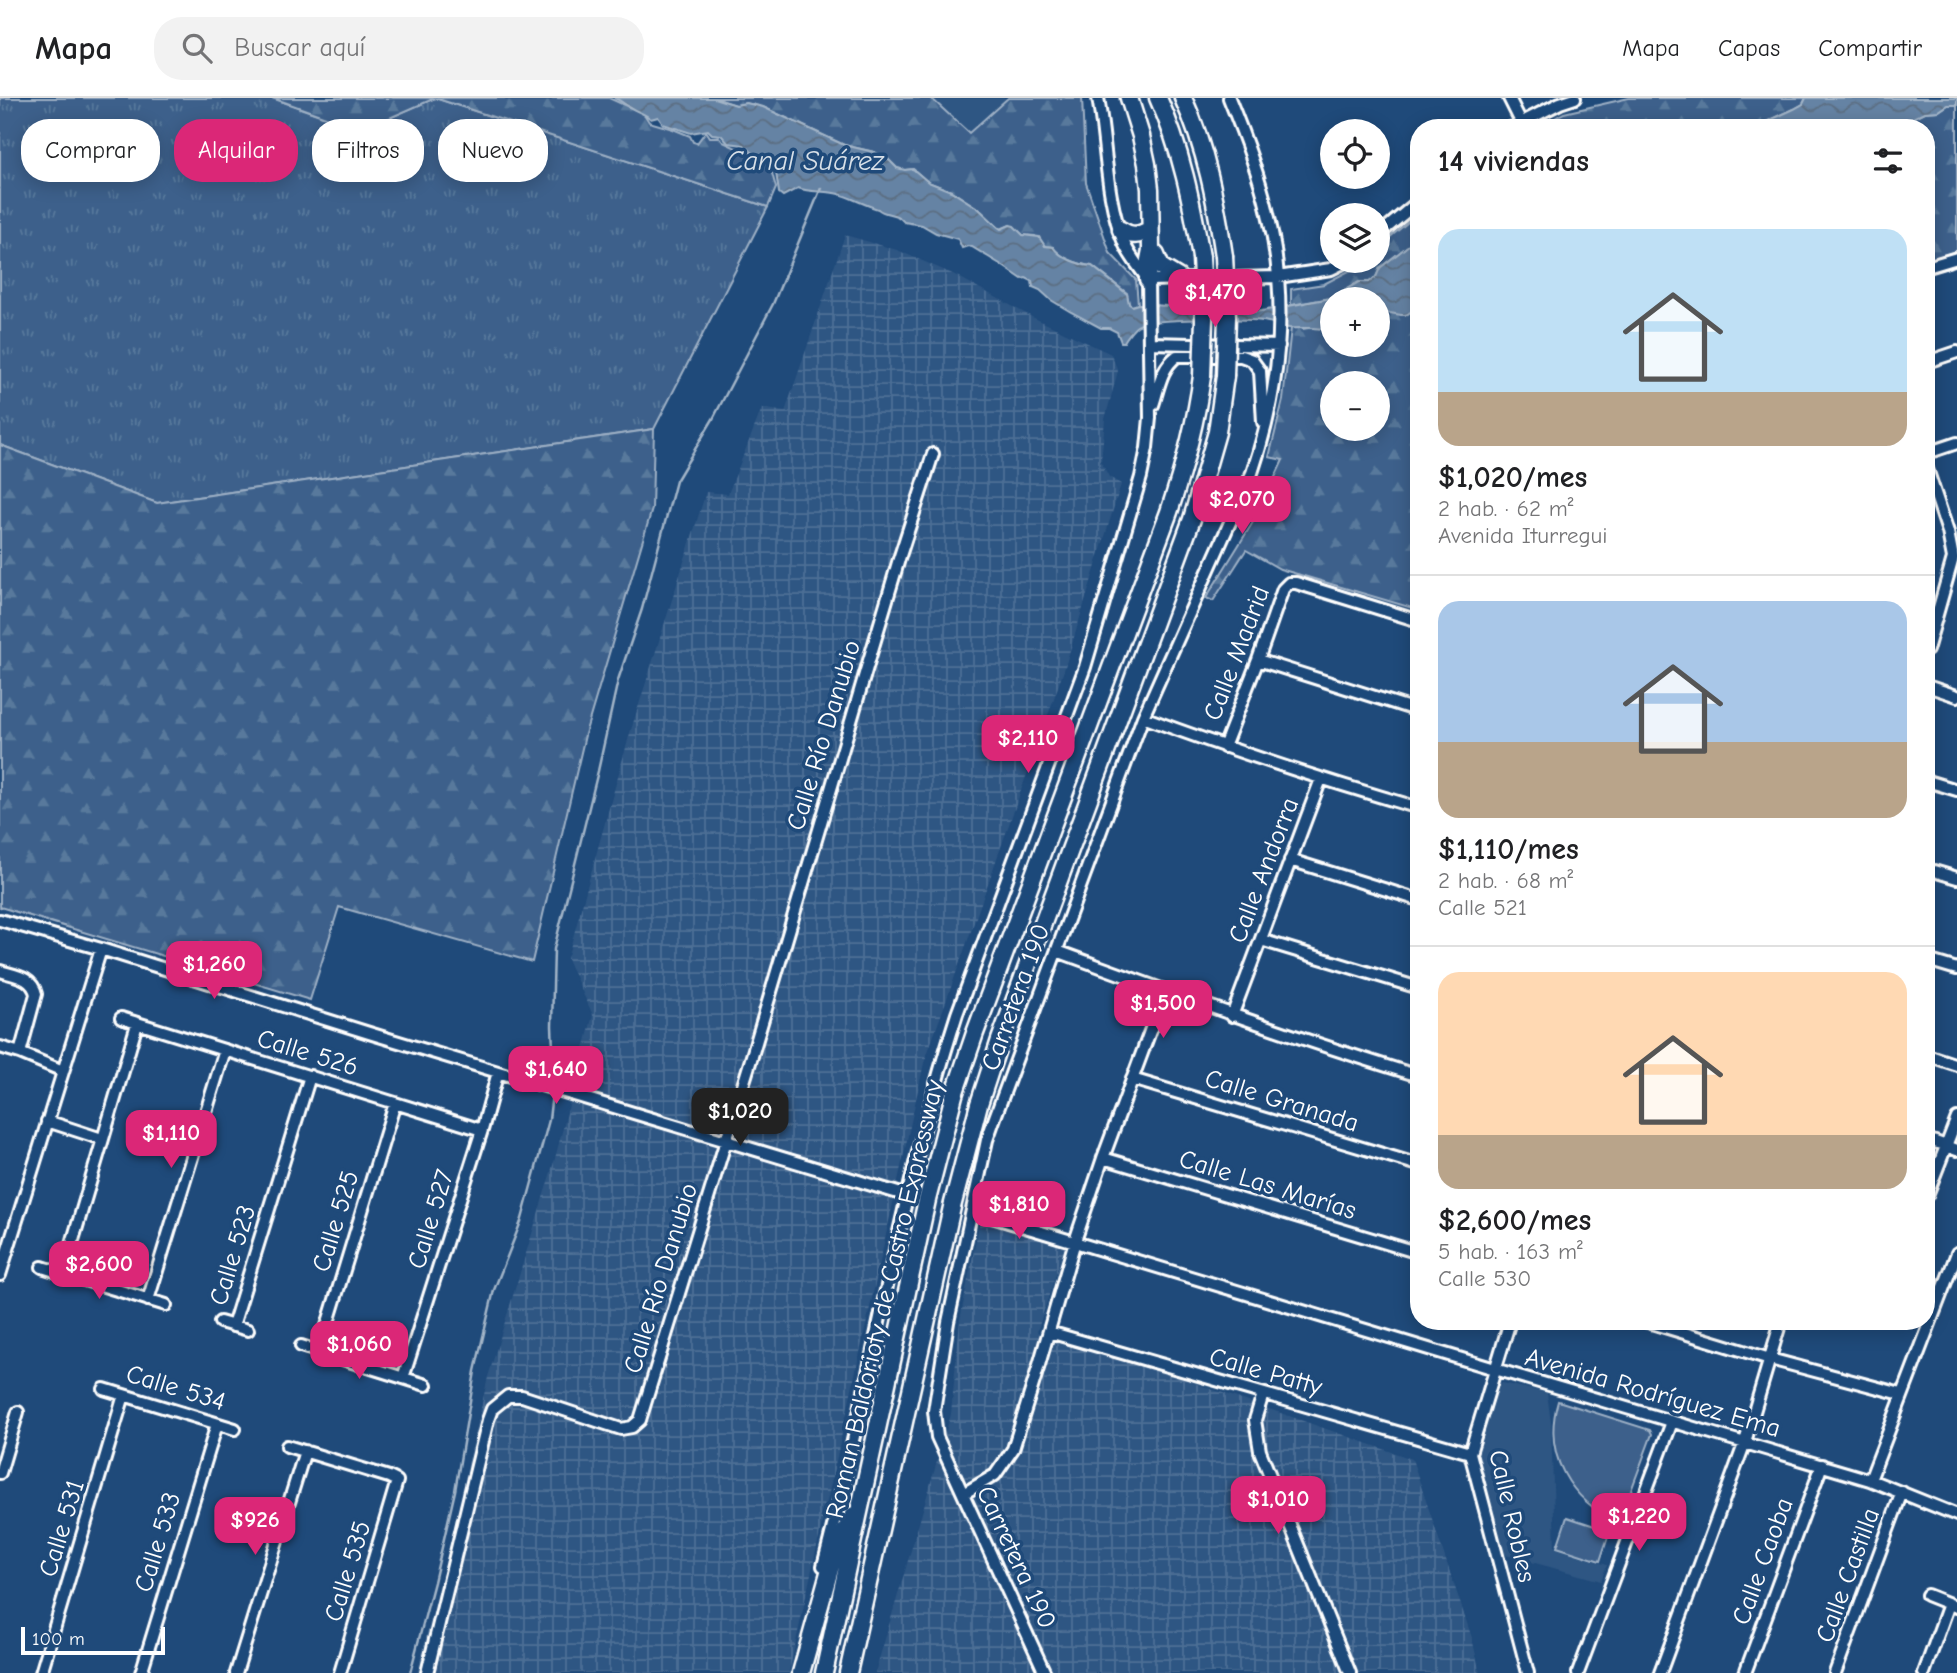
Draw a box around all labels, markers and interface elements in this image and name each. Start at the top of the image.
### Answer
search box [154,17,644,80]
text: Mapa [35,29,112,67]
icon: search [178,29,216,67]
text: Buscar aquí [234,33,365,63]
text: Mapa [1622,34,1680,62]
text: Capas [1718,34,1780,62]
text: Compartir [1818,34,1922,62]
chip: Comprar [21,119,160,182]
chip: Alquilar [174,119,298,182]
chip: Filtros [312,119,424,182]
chip: Nuevo [438,119,548,182]
map controls [1320,119,1390,441]
button: locate [1320,119,1390,189]
icon: filters [1869,142,1907,180]
text: 14 viviendas [1438,144,1589,179]
water label: Canal Suárez [726,145,885,177]
button: layers [1320,203,1390,273]
pin: $1,470 [1158,270,1272,329]
icon: home [1610,274,1736,400]
text: $1,470 [1184,278,1246,305]
button: + [1320,287,1390,357]
button: − [1320,371,1390,441]
text: $1,020/mes [1438,460,1587,495]
pin: $2,070 [1185,476,1299,536]
text: $2,070 [1209,485,1275,512]
text: 2 hab. · 62 m² [1438,495,1574,522]
text: Avenida Iturregui [1438,522,1608,549]
street label: Calle Madrid [1198,582,1276,725]
street label: Calle Río Danubio [781,637,867,834]
icon: home [1610,646,1736,772]
pin: $2,110 [971,716,1085,775]
text: $2,110 [998,724,1058,751]
street label: Calle Andorra [1223,794,1305,947]
text: $1,110/mes [1438,832,1579,867]
text: 2 hab. · 68 m² [1438,867,1573,894]
text: Calle 521 [1438,894,1527,921]
street label: Carretera 190 [975,920,1056,1075]
pin: $1,260 [157,942,271,1001]
text: $1,260 [182,950,246,977]
pin: $1,500 [1106,981,1220,1040]
text: $1,500 [1130,989,1196,1016]
icon: home [1610,1017,1736,1143]
street label: Calle 526 [253,1023,362,1083]
pin: $1,640 [499,1046,613,1106]
text: $1,640 [524,1055,588,1082]
street label: Calle Granada [1201,1063,1362,1139]
street label: Roman Baldorioty de Castro Expressway [820,1077,950,1521]
pin: $1,020 [683,1088,797,1148]
text: $1,020 [707,1097,773,1124]
pin: $1,110 [114,1110,228,1170]
text: $1,110 [142,1119,200,1146]
street label: Calle Las Marías [1176,1144,1360,1226]
street label: Calle 527 [402,1166,460,1273]
street label: Calle 525 [306,1167,366,1276]
street label: Calle Río Danubio [618,1180,704,1377]
pin: $1,810 [962,1182,1076,1241]
text: $1,810 [988,1190,1050,1217]
street label: Calle 523 [204,1202,262,1309]
text: $2,600/mes [1438,1203,1591,1238]
text: 5 hab. · 163 m² [1438,1238,1583,1265]
pin: $2,600 [42,1242,156,1301]
text: $2,600 [65,1250,133,1277]
text: Calle 530 [1438,1265,1531,1292]
pin: $1,060 [302,1322,416,1381]
text: $1,060 [326,1330,392,1357]
street label: Calle Patty [1206,1342,1326,1402]
street label: Avenida Rodríguez Ema [1522,1342,1784,1444]
street label: Calle 534 [122,1359,229,1417]
street label: Calle Robles [1482,1447,1542,1585]
street label: Calle 531 [33,1476,91,1581]
pin: $1,010 [1221,1476,1335,1536]
street label: Carretera 190 [970,1481,1062,1634]
text: $1,010 [1247,1485,1309,1512]
street label: Calle 533 [129,1489,187,1596]
pin: $1,220 [1582,1494,1696,1553]
street label: Calle Caoba [1726,1494,1800,1629]
pin: $926 [214,1498,296,1557]
text: $1,220 [1607,1502,1671,1529]
street label: Calle Castilla [1810,1504,1886,1647]
text: $926 [230,1506,280,1533]
street label: Calle 535 [318,1517,377,1625]
scale bar [21,1624,164,1656]
text: 100 m [32,1628,85,1650]

